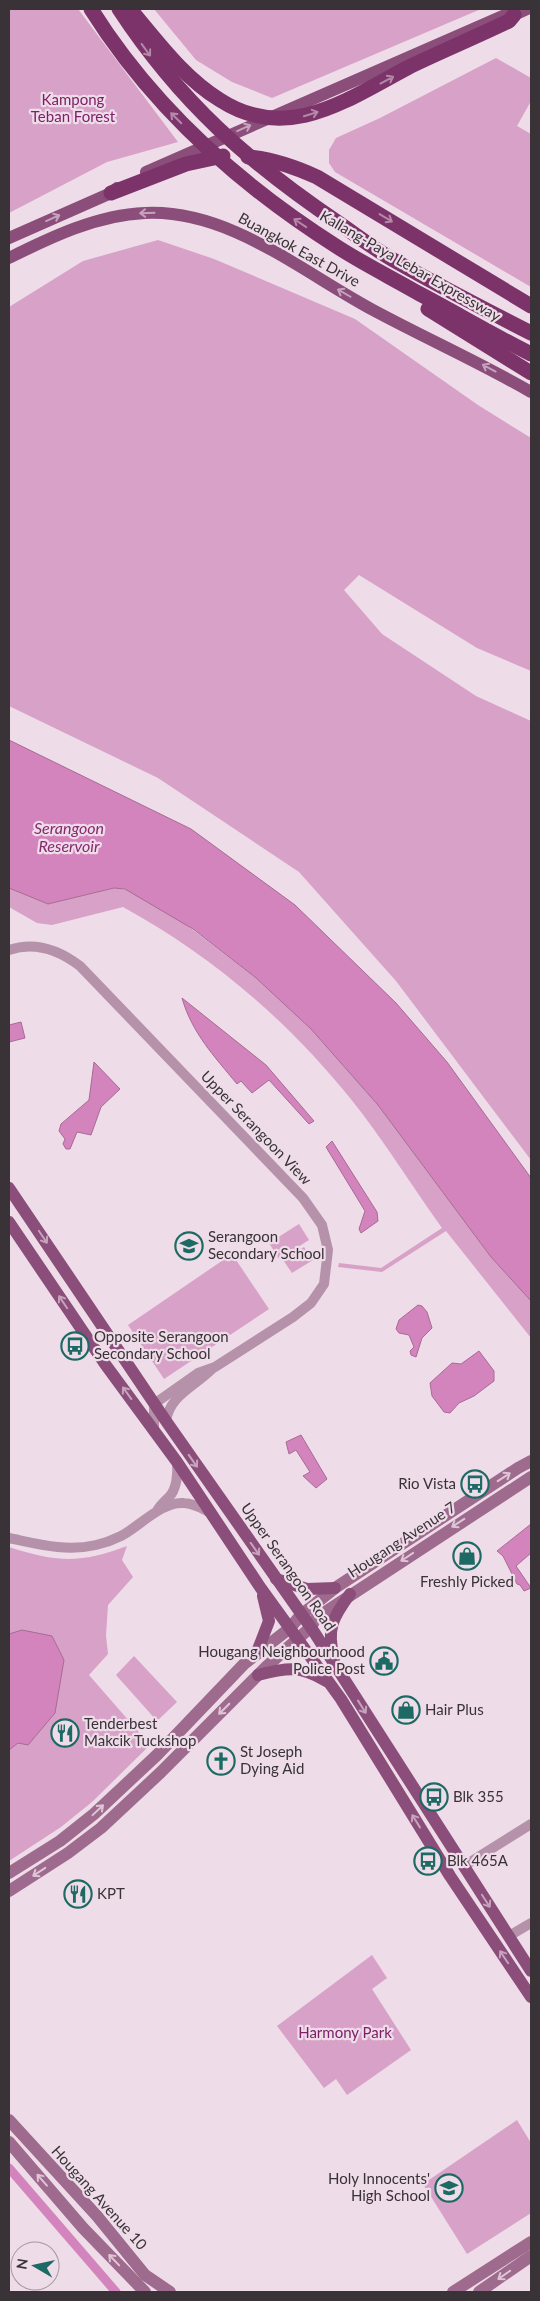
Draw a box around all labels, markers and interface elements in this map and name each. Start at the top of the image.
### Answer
one-way arrow [141,43,151,57]
one-way arrow [379,74,394,84]
park label: Kampong Teban Forest [31,90,116,125]
one-way arrow [303,109,319,119]
one-way arrow [170,112,183,124]
one-way arrow [236,123,251,133]
street label: Kallang-Paya Lebar Expressway [317,206,504,325]
street label: Buangkok East Drive [236,208,363,290]
one-way arrow [139,209,155,218]
one-way arrow [45,213,60,223]
one-way arrow [379,213,393,223]
one-way arrow [294,217,308,227]
one-way arrow [338,288,352,298]
one-way arrow [481,363,496,373]
water label: Serangoon Reservoir [34,818,104,855]
street label: Upper Serangoon View [198,1067,316,1188]
place label: Serangoon Secondary School [208,1227,325,1262]
one-way arrow [38,1230,48,1244]
school or university icon: Serangoon Secondary School [174,1231,204,1261]
one-way arrow [58,1295,68,1309]
place label: Opposite Serangoon Secondary School [94,1327,229,1362]
bus stop icon: Opposite Serangoon Secondary School [60,1331,90,1361]
one-way arrow [121,1386,132,1400]
one-way arrow [188,1454,198,1468]
bus stop icon: Rio Vista [460,1469,490,1499]
one-way arrow [497,1472,511,1482]
place label: Rio Vista [398,1474,456,1492]
street label: Hougang Avenue 7 [344,1497,459,1581]
street label: Upper Serangoon Road [238,1499,340,1634]
one-way arrow [452,1519,466,1529]
shop icon: Freshly Picked [452,1541,482,1571]
one-way arrow [250,1542,260,1556]
one-way arrow [401,1552,415,1562]
place label: Freshly Picked [420,1572,514,1590]
place label: Hougang Neighbourhood Police Post [198,1642,366,1677]
public building icon: Hougang Neighbourhood Police Post [369,1646,399,1676]
shop icon: Hair Plus [391,1695,421,1725]
one-way arrow [357,1699,367,1713]
place label: Hair Plus [425,1700,484,1718]
one-way arrow [217,1703,230,1715]
place label: Tenderbest Makcik Tuckshop [84,1714,196,1749]
restaurant icon: Tenderbest Makcik Tuckshop [50,1718,80,1748]
place label: St Joseph Dying Aid [240,1742,304,1777]
church icon: St Joseph Dying Aid [206,1746,236,1776]
bus stop icon: Blk 355 [419,1782,449,1812]
place label: Blk 355 [453,1787,504,1805]
one-way arrow [91,1805,104,1816]
one-way arrow [410,1814,420,1828]
bus stop icon: Blk 465A [413,1846,443,1876]
place label: Blk 465A [447,1851,509,1869]
one-way arrow [32,1867,46,1877]
restaurant icon: KPT [63,1879,93,1909]
place label: KPT [97,1884,125,1902]
one-way arrow [481,1894,492,1908]
one-way arrow [499,1950,509,1964]
park label: Harmony Park [298,2023,392,2041]
street label: Hougang Avenue 10 [48,2142,151,2253]
place label: Holy Innocents' High School [328,2169,430,2204]
school or university icon: Holy Innocents' High School [434,2173,464,2203]
one-way arrow [36,2174,48,2187]
north arrow [10,2241,60,2291]
one-way arrow [108,2254,120,2266]
text: N [12,2257,31,2271]
one-way arrow [498,2270,512,2280]

